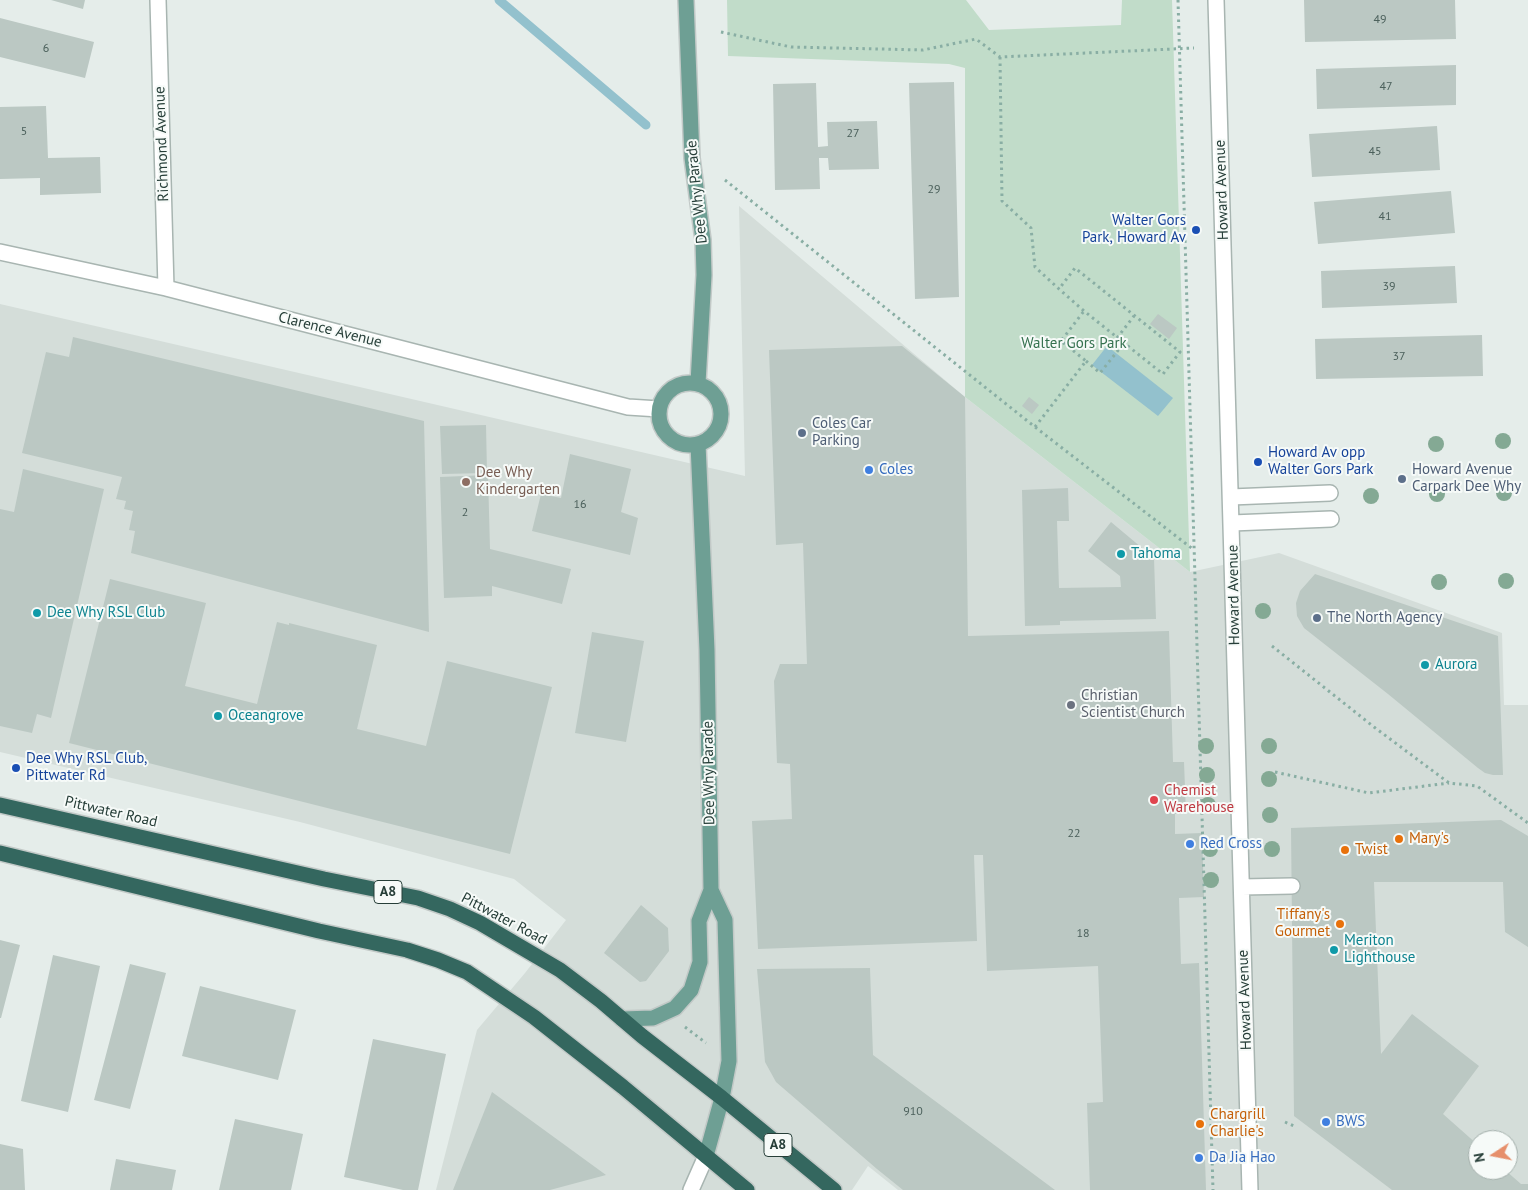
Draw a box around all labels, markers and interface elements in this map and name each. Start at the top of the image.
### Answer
house number: 49 [1373,13,1387,27]
house number: 6 [43,42,49,56]
house number: 47 [1379,80,1393,94]
street label: Richmond Avenue [151,86,173,202]
house number: 5 [21,125,27,139]
house number: 27 [846,127,860,141]
street label: Dee Why Parade [683,139,711,245]
street label: Howard Avenue [1211,139,1233,241]
house number: 45 [1368,145,1382,159]
house number: 29 [927,183,941,197]
house number: 41 [1378,210,1392,224]
place label: Walter Gors Park, Howard Av [1082,212,1186,247]
marker: Walter Gors Park, Howard Av [1190,224,1202,236]
house number: 39 [1382,280,1396,294]
street label: Clarence Avenue [276,308,384,352]
park label: Walter Gors Park [1021,335,1127,353]
house number: 37 [1392,350,1406,364]
place label: Coles Car Parking [812,415,871,450]
marker: Coles Car Parking [796,427,808,439]
place label: Howard Av opp Walter Gors Park [1268,444,1373,479]
marker: Howard Av opp Walter Gors Park [1252,456,1264,468]
place label: Coles [879,461,913,479]
place label: Howard Avenue Carpark Dee Why [1412,461,1521,496]
place label: Dee Why Kindergarten [476,464,560,499]
marker: Coles [863,464,875,476]
marker: Howard Avenue Carpark Dee Why [1396,473,1408,485]
marker: Dee Why Kindergarten [460,476,472,488]
house number: 16 [573,498,587,512]
house number: 2 [462,506,468,520]
place label: Tahoma [1131,545,1181,563]
street label: Howard Avenue [1224,545,1244,645]
marker: Tahoma [1115,548,1127,560]
place label: Dee Why RSL Club [47,604,165,622]
marker: Dee Why RSL Club [31,607,43,619]
place label: The North Agency [1327,609,1442,627]
marker: The North Agency [1311,612,1323,624]
place label: Aurora [1435,656,1478,674]
marker: Aurora [1419,659,1431,671]
place label: Christian Scientist Church [1081,687,1185,722]
marker: Christian Scientist Church [1065,699,1077,711]
place label: Oceangrove [228,707,304,725]
marker: Oceangrove [212,710,224,722]
street label: Dee Why Parade [699,721,719,825]
place label: Dee Why RSL Club, Pittwater Rd [26,750,147,785]
marker: Dee Why RSL Club, Pittwater Rd [10,762,22,774]
place label: Chemist Warehouse [1164,782,1234,817]
street label: Pittwater Road [63,793,159,831]
marker: Chemist Warehouse [1148,794,1160,806]
house number: 22 [1067,827,1081,841]
place label: Mary's [1409,830,1449,848]
marker: Mary's [1393,833,1405,845]
place label: Red Cross [1200,835,1262,853]
marker: Red Cross [1184,838,1196,850]
place label: Twist [1355,841,1388,859]
marker: Twist [1339,844,1351,856]
road number: A8 [374,880,402,904]
street label: Pittwater Road [458,889,550,949]
place label: Tiffany's Gourmet [1275,906,1330,941]
marker: Tiffany's Gourmet [1334,918,1346,930]
house number: 18 [1076,927,1090,941]
place label: Meriton Lighthouse [1344,932,1415,967]
marker: Meriton Lighthouse [1328,944,1340,956]
street label: Howard Avenue [1234,949,1256,1051]
house number: 910 [903,1105,923,1119]
place label: Chargrill Charlie's [1210,1106,1265,1141]
place label: BWS [1336,1113,1365,1131]
marker: BWS [1320,1116,1332,1128]
marker: Chargrill Charlie's [1194,1118,1206,1130]
north arrow [1468,1130,1518,1180]
road number: A8 [764,1134,792,1156]
place label: Da Jia Hao [1209,1149,1276,1167]
text: N [1470,1151,1489,1164]
marker: Da Jia Hao [1193,1152,1205,1164]

